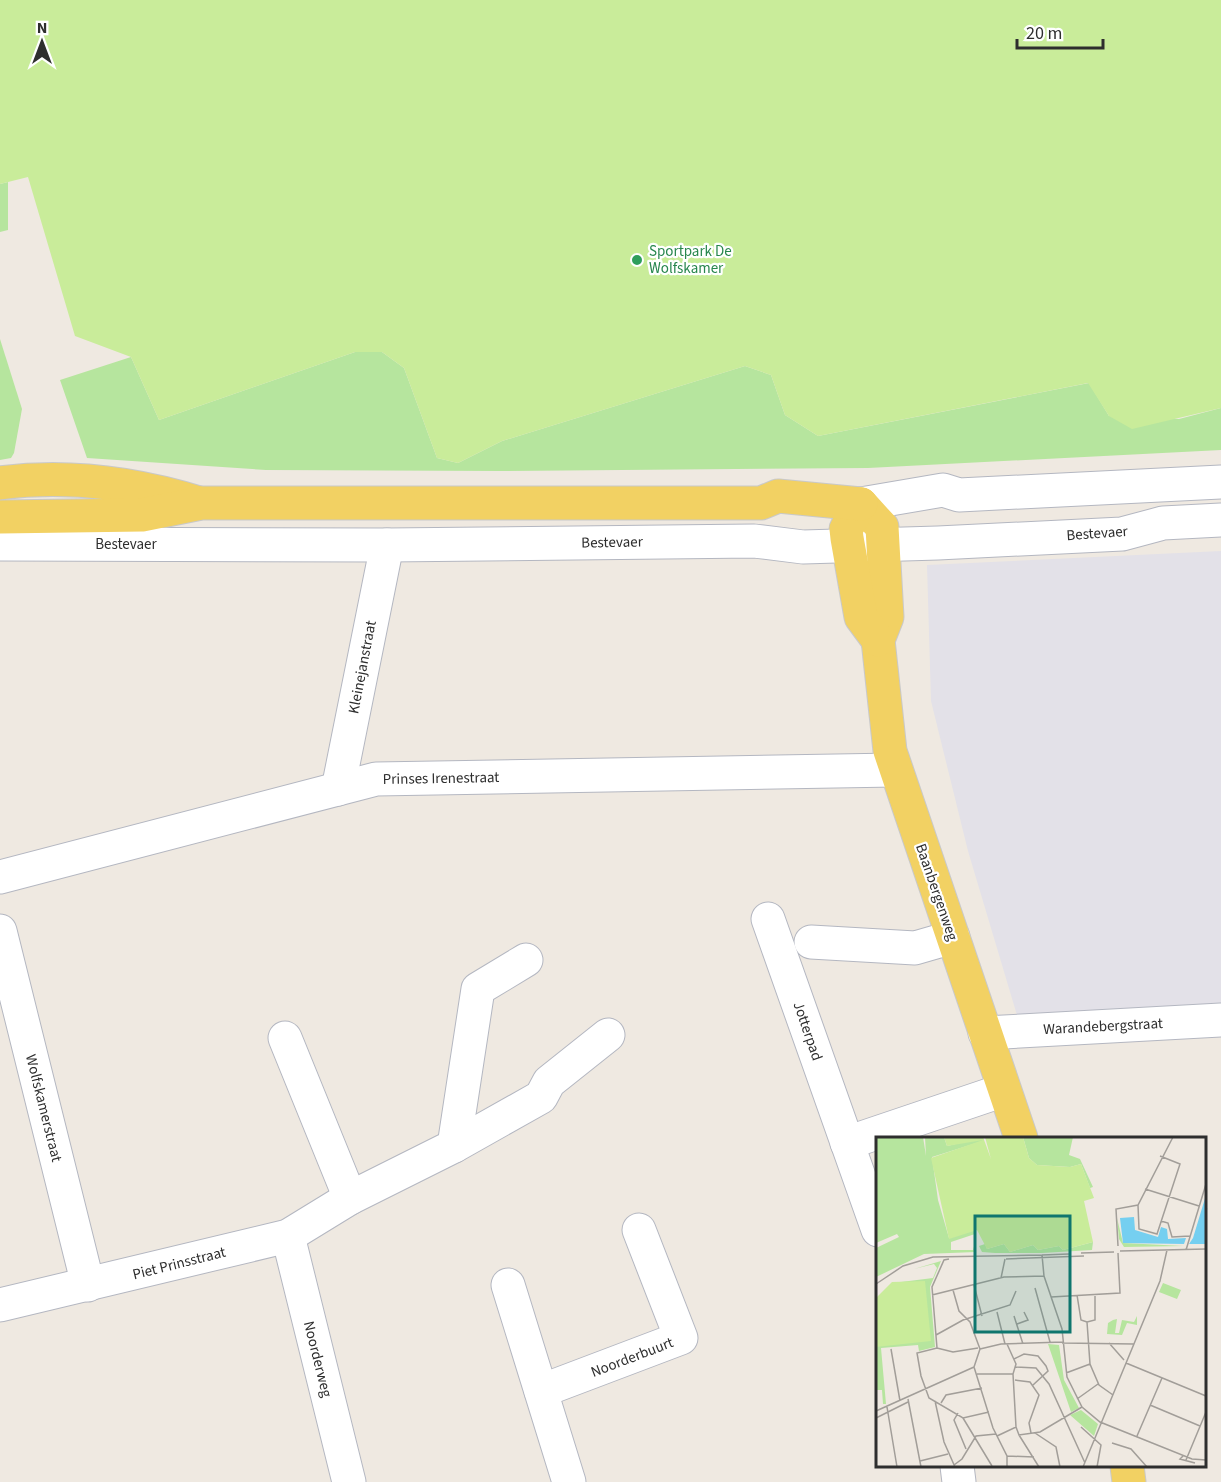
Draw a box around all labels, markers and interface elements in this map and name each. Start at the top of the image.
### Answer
north arrow [12,12,72,72]
scale bar [1017,12,1102,50]
text: N [37,17,47,39]
text: 20 m [1026,21,1062,46]
place label: Sportpark De Wolfskamer [649,241,732,279]
marker: Sportpark De Wolfskamer [630,253,644,267]
street label: Bestevaer [1066,521,1129,546]
street label: Bestevaer [581,531,644,554]
street label: Bestevaer [95,534,158,555]
street label: Kleinejanstraat [343,619,382,716]
street label: Prinses Irenestraat [383,767,499,790]
street label: Baanbergenweg [910,841,963,944]
street label: Jotterpad [788,999,827,1064]
street label: Warandebergstraat [1043,1013,1163,1040]
street label: Wolfskamerstraat [20,1052,67,1164]
inset map [876,1137,1206,1467]
street label: Piet Prinsstraat [130,1242,228,1285]
street label: Noorderweg [298,1319,337,1400]
street label: Noorderbuurt [588,1332,677,1383]

